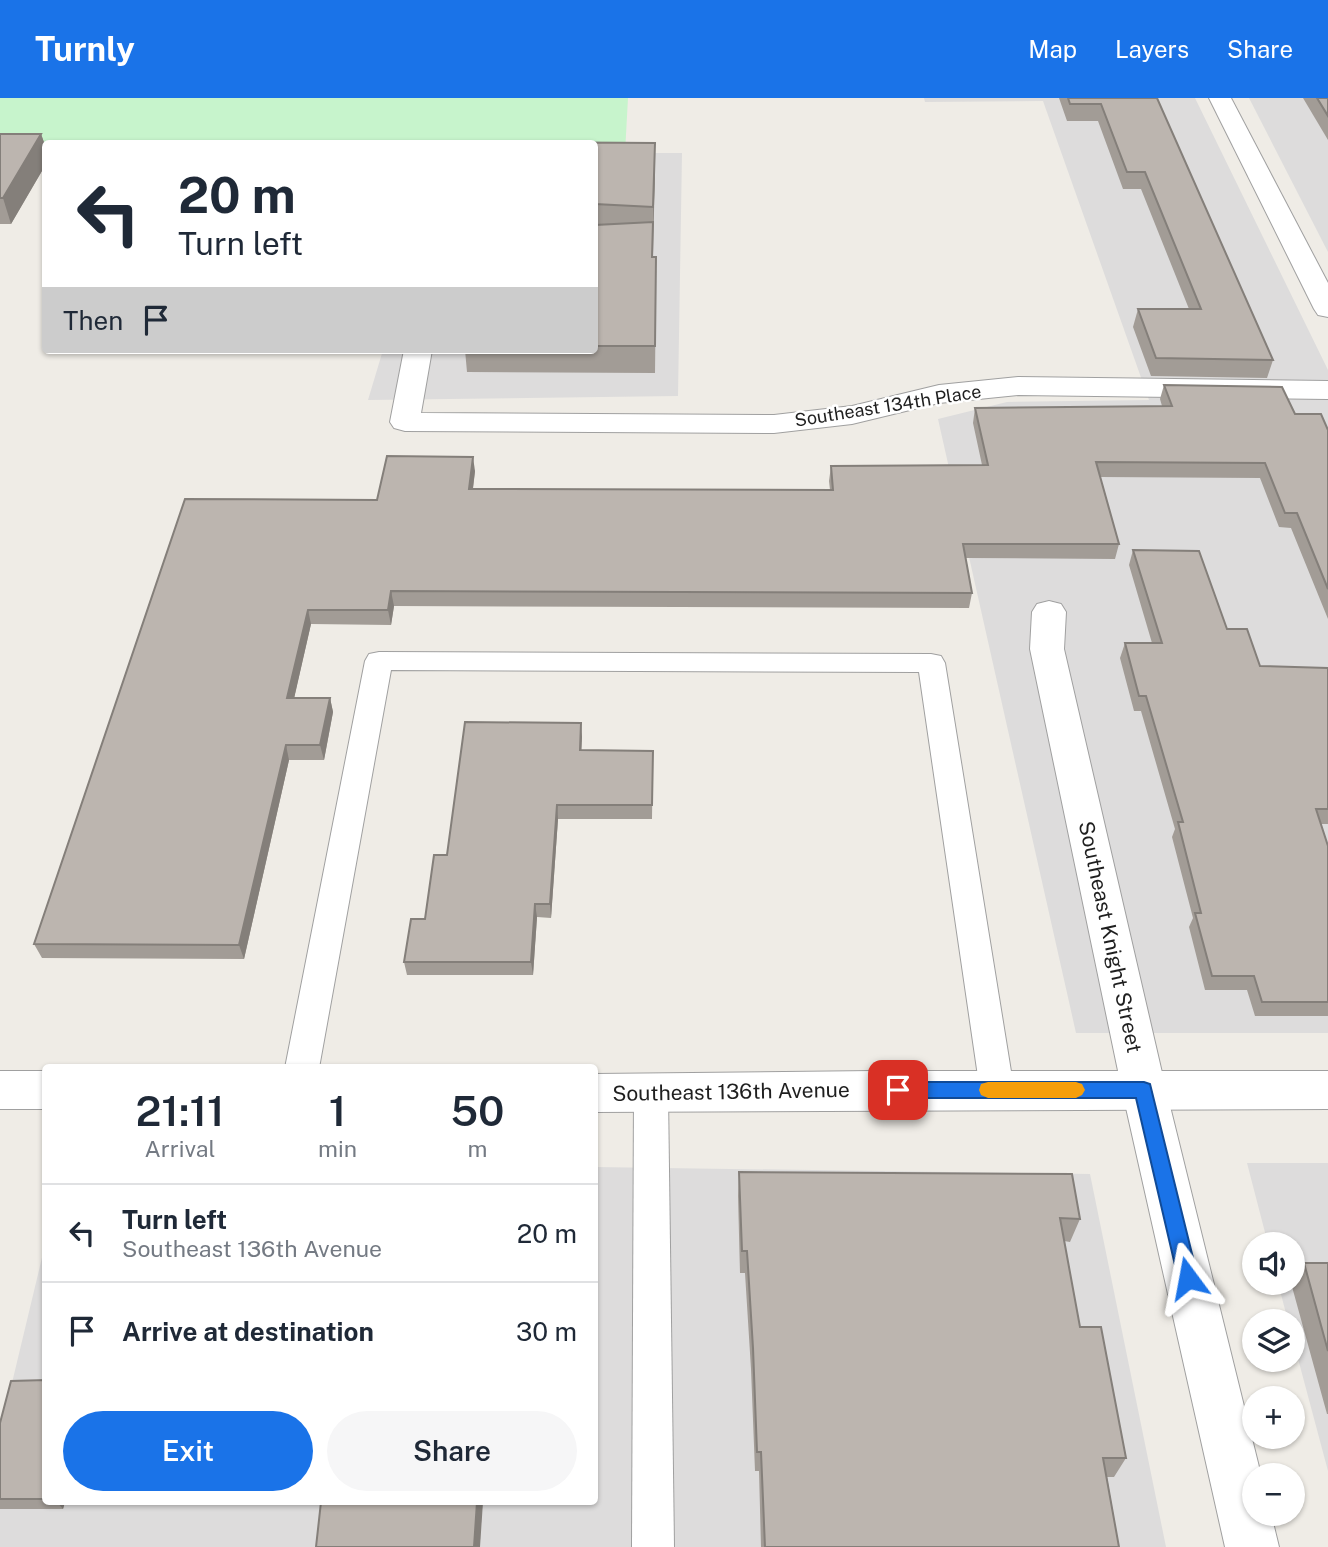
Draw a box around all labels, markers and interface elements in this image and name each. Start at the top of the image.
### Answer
text: Turnly [35,30,135,68]
text: Map [1028,35,1077,63]
text: Layers [1115,35,1189,63]
text: Share [1227,35,1293,63]
text: 20 m [178,166,296,224]
icon: left [63,168,154,259]
text: Turn left [178,225,303,262]
icon: arrive [137,301,175,339]
text: Then [63,305,123,336]
street label: Southeast 134th Place [793,380,983,431]
street label: Southeast Knight Street [1074,819,1147,1055]
pin [868,1060,928,1120]
icon: arrive [879,1071,917,1109]
street label: Southeast 136th Avenue [612,1077,850,1106]
text: 21:11 [135,1086,225,1135]
text: 1 [329,1086,346,1135]
text: 50 [450,1086,505,1135]
text: Arrival [144,1135,216,1162]
text: min [318,1135,357,1162]
text: m [468,1135,487,1162]
text: Turn left [122,1204,227,1235]
icon: left [63,1214,101,1252]
text: 20 m [517,1218,577,1249]
map controls [1242,1232,1305,1526]
button: sound [1242,1232,1305,1295]
text: Southeast 136th Avenue [122,1235,382,1262]
position arrow [1151,1241,1225,1315]
button: layers [1242,1309,1305,1372]
icon: arrive [63,1312,101,1350]
text: Arrive at destination [122,1316,374,1347]
text: 30 m [516,1316,577,1347]
button: + [1242,1386,1305,1449]
button: Exit [63,1411,313,1491]
button: Share [327,1411,577,1491]
button: − [1242,1463,1305,1526]

